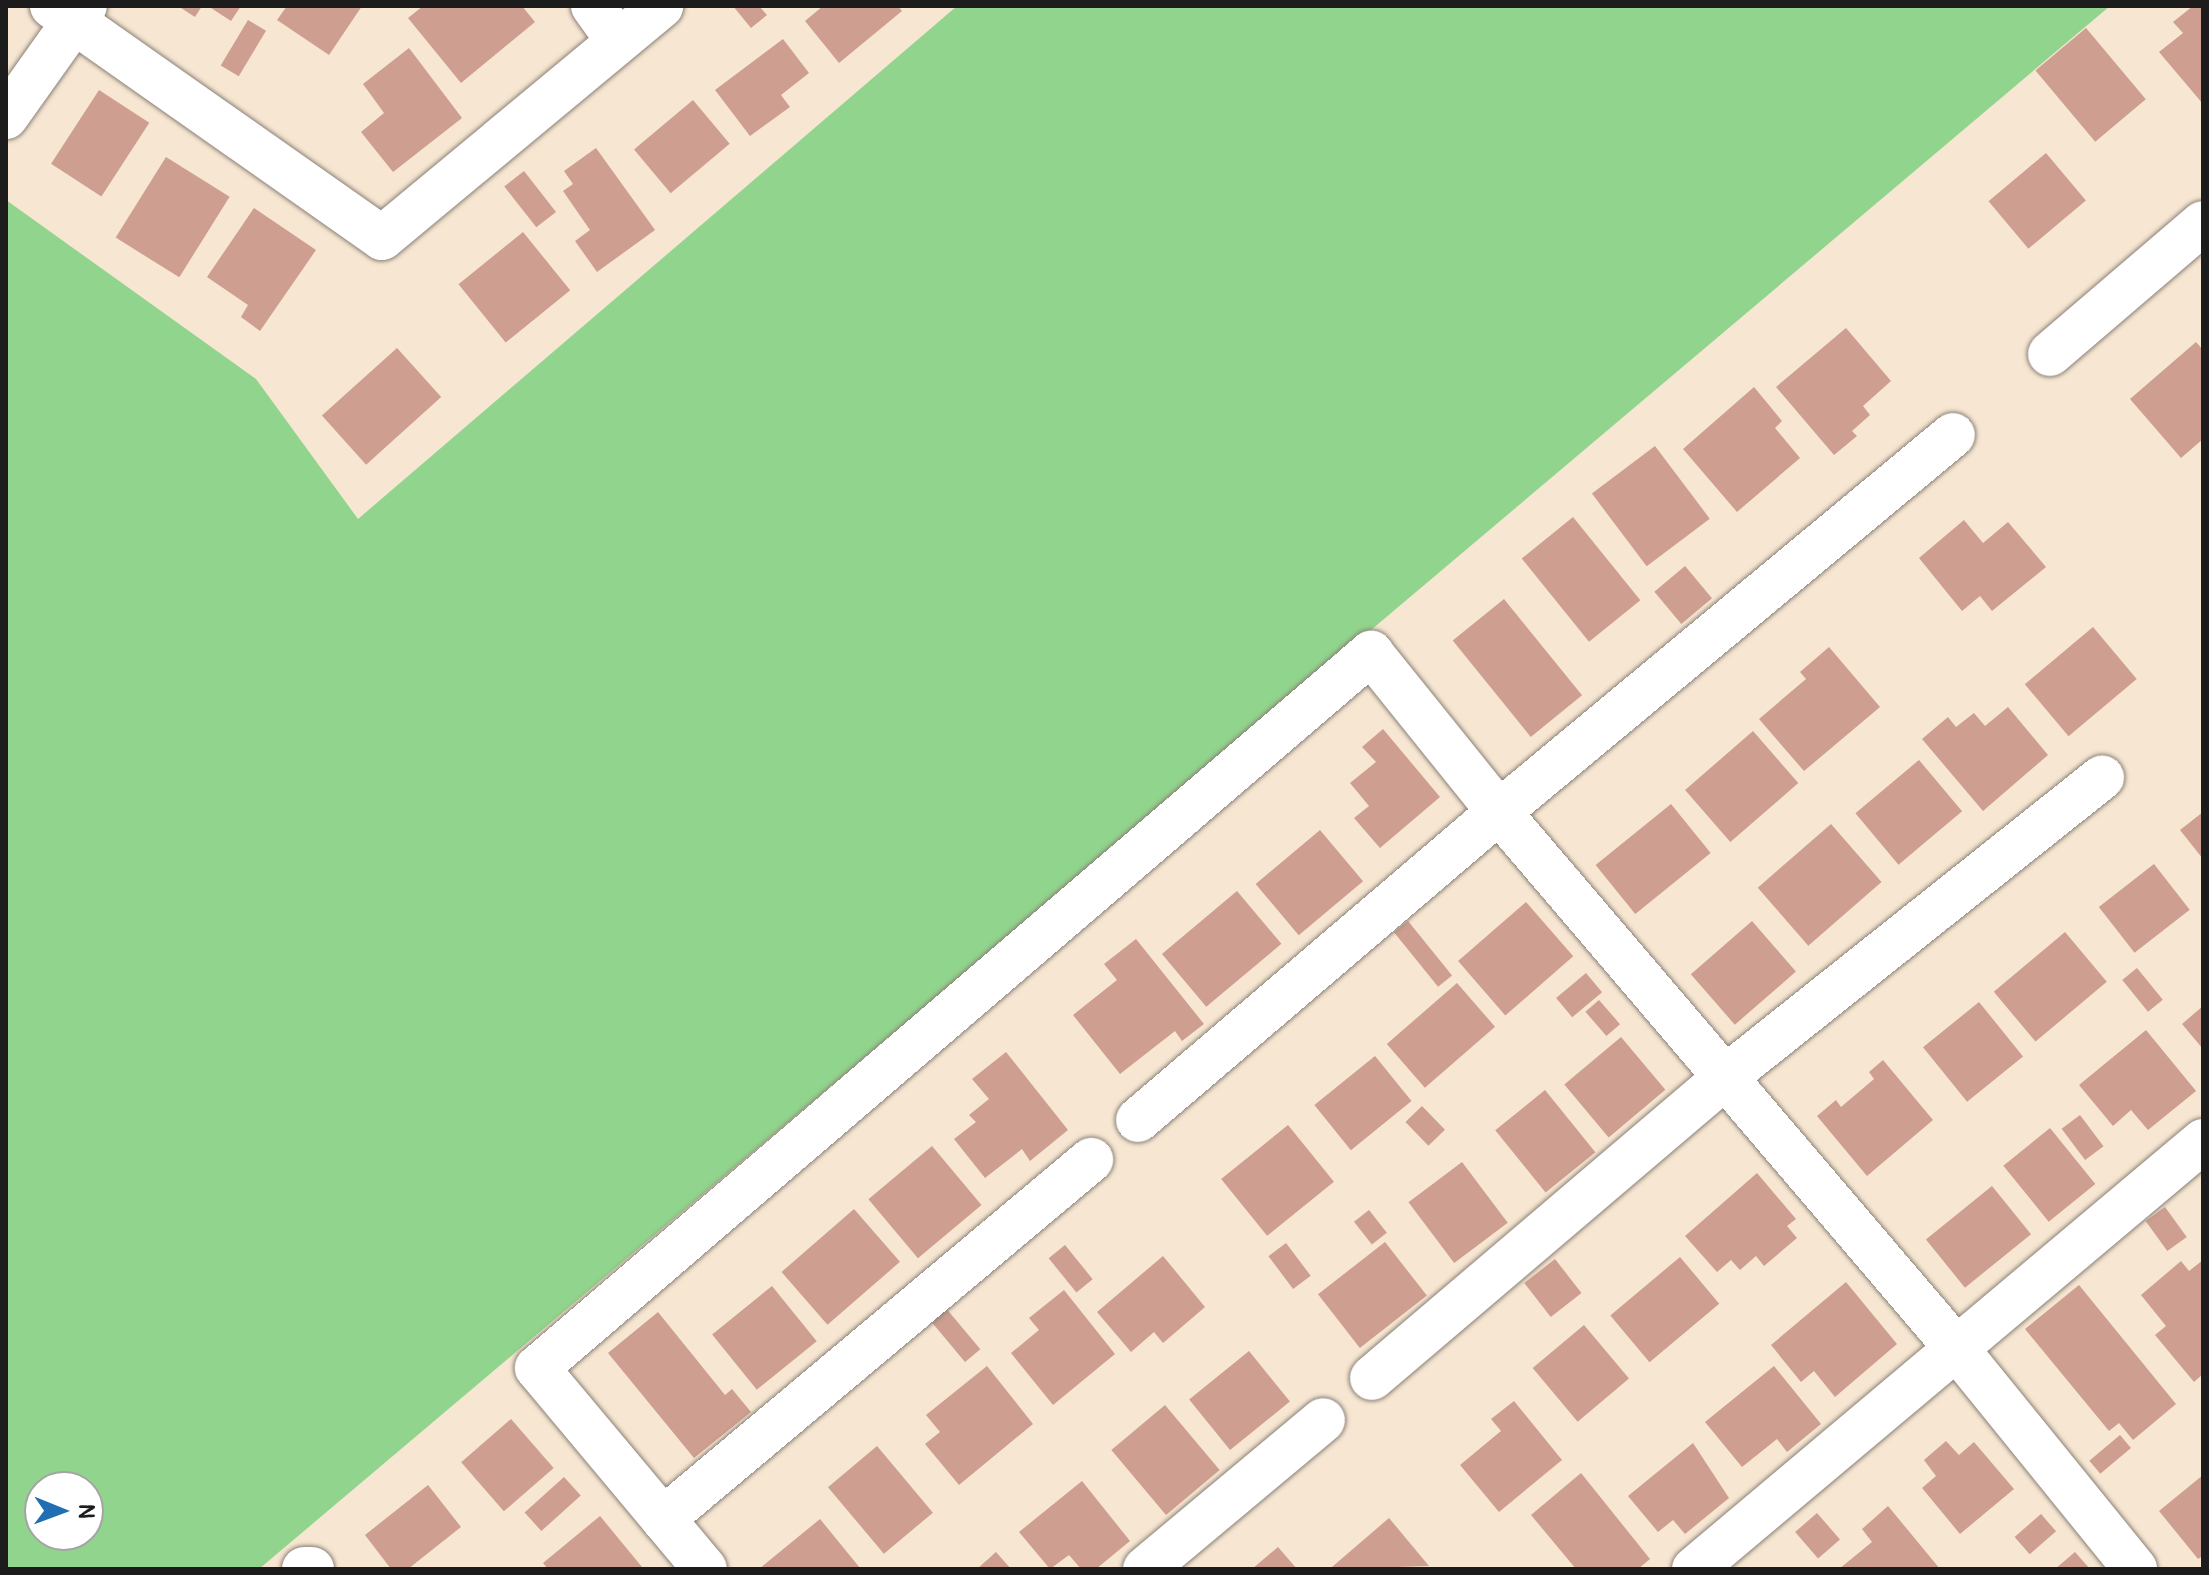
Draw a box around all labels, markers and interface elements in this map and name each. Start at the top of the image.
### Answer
north arrow [24,1471,104,1551]
text: N [72,1504,100,1519]

